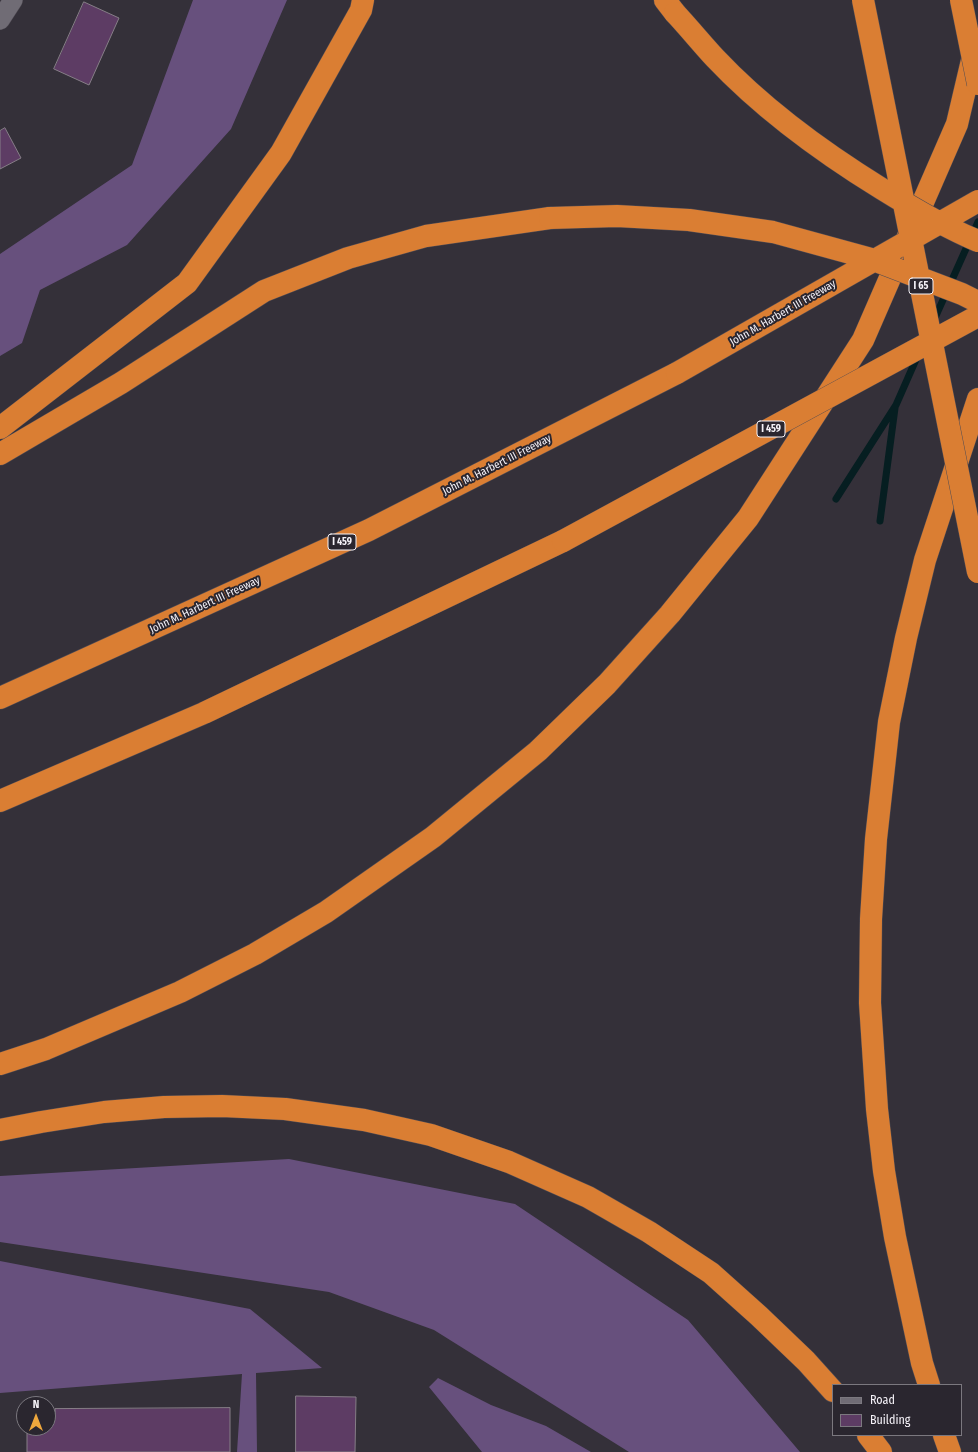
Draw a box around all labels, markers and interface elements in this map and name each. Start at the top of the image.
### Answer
street label: John M. Harbert III Freeway [728,277,838,349]
road number: I 65 [909,278,933,294]
road number: I 459 [757,421,785,437]
street label: John M. Harbert III Freeway [440,432,554,498]
road number: I 459 [328,534,356,550]
street label: John M. Harbert III Freeway [148,574,262,636]
legend [832,1384,962,1436]
text: Road [870,1393,895,1407]
north arrow [16,1396,56,1436]
text: N [33,1398,39,1411]
text: Building [870,1413,910,1427]

